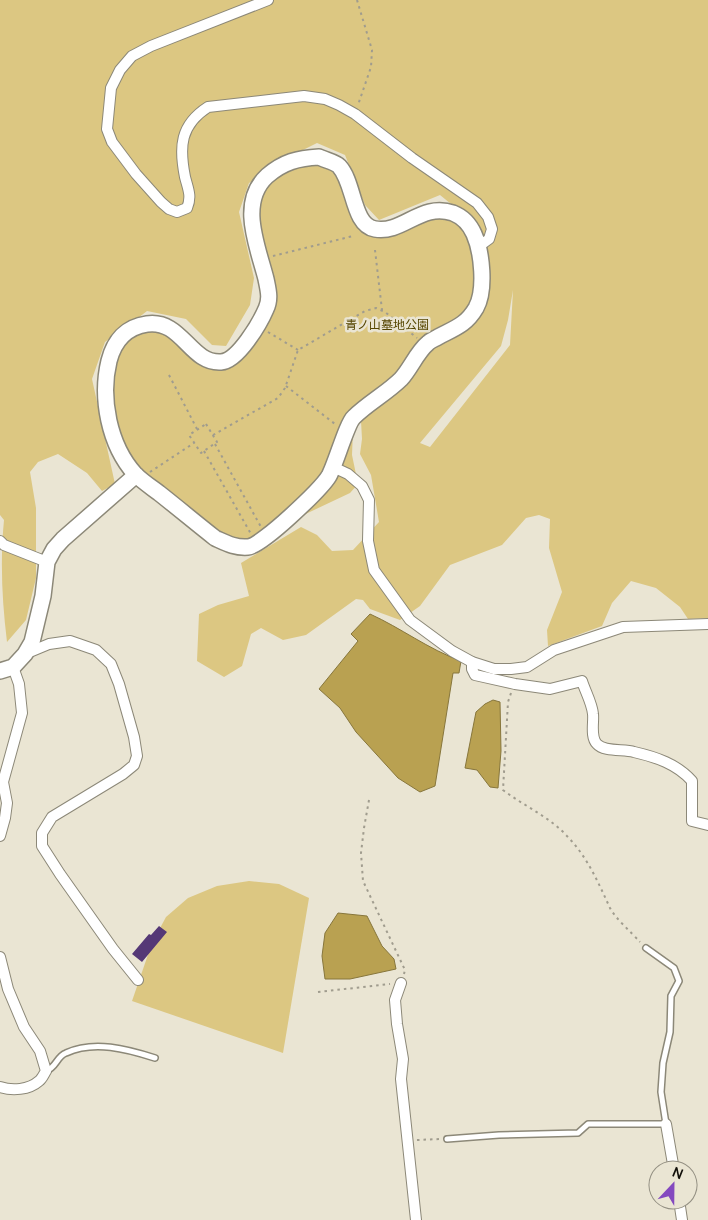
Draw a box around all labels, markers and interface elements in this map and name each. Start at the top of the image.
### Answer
park label: 青ノ山墓地公園 [345,316,429,333]
north arrow [648,1160,698,1210]
text: N [670,1162,686,1183]

